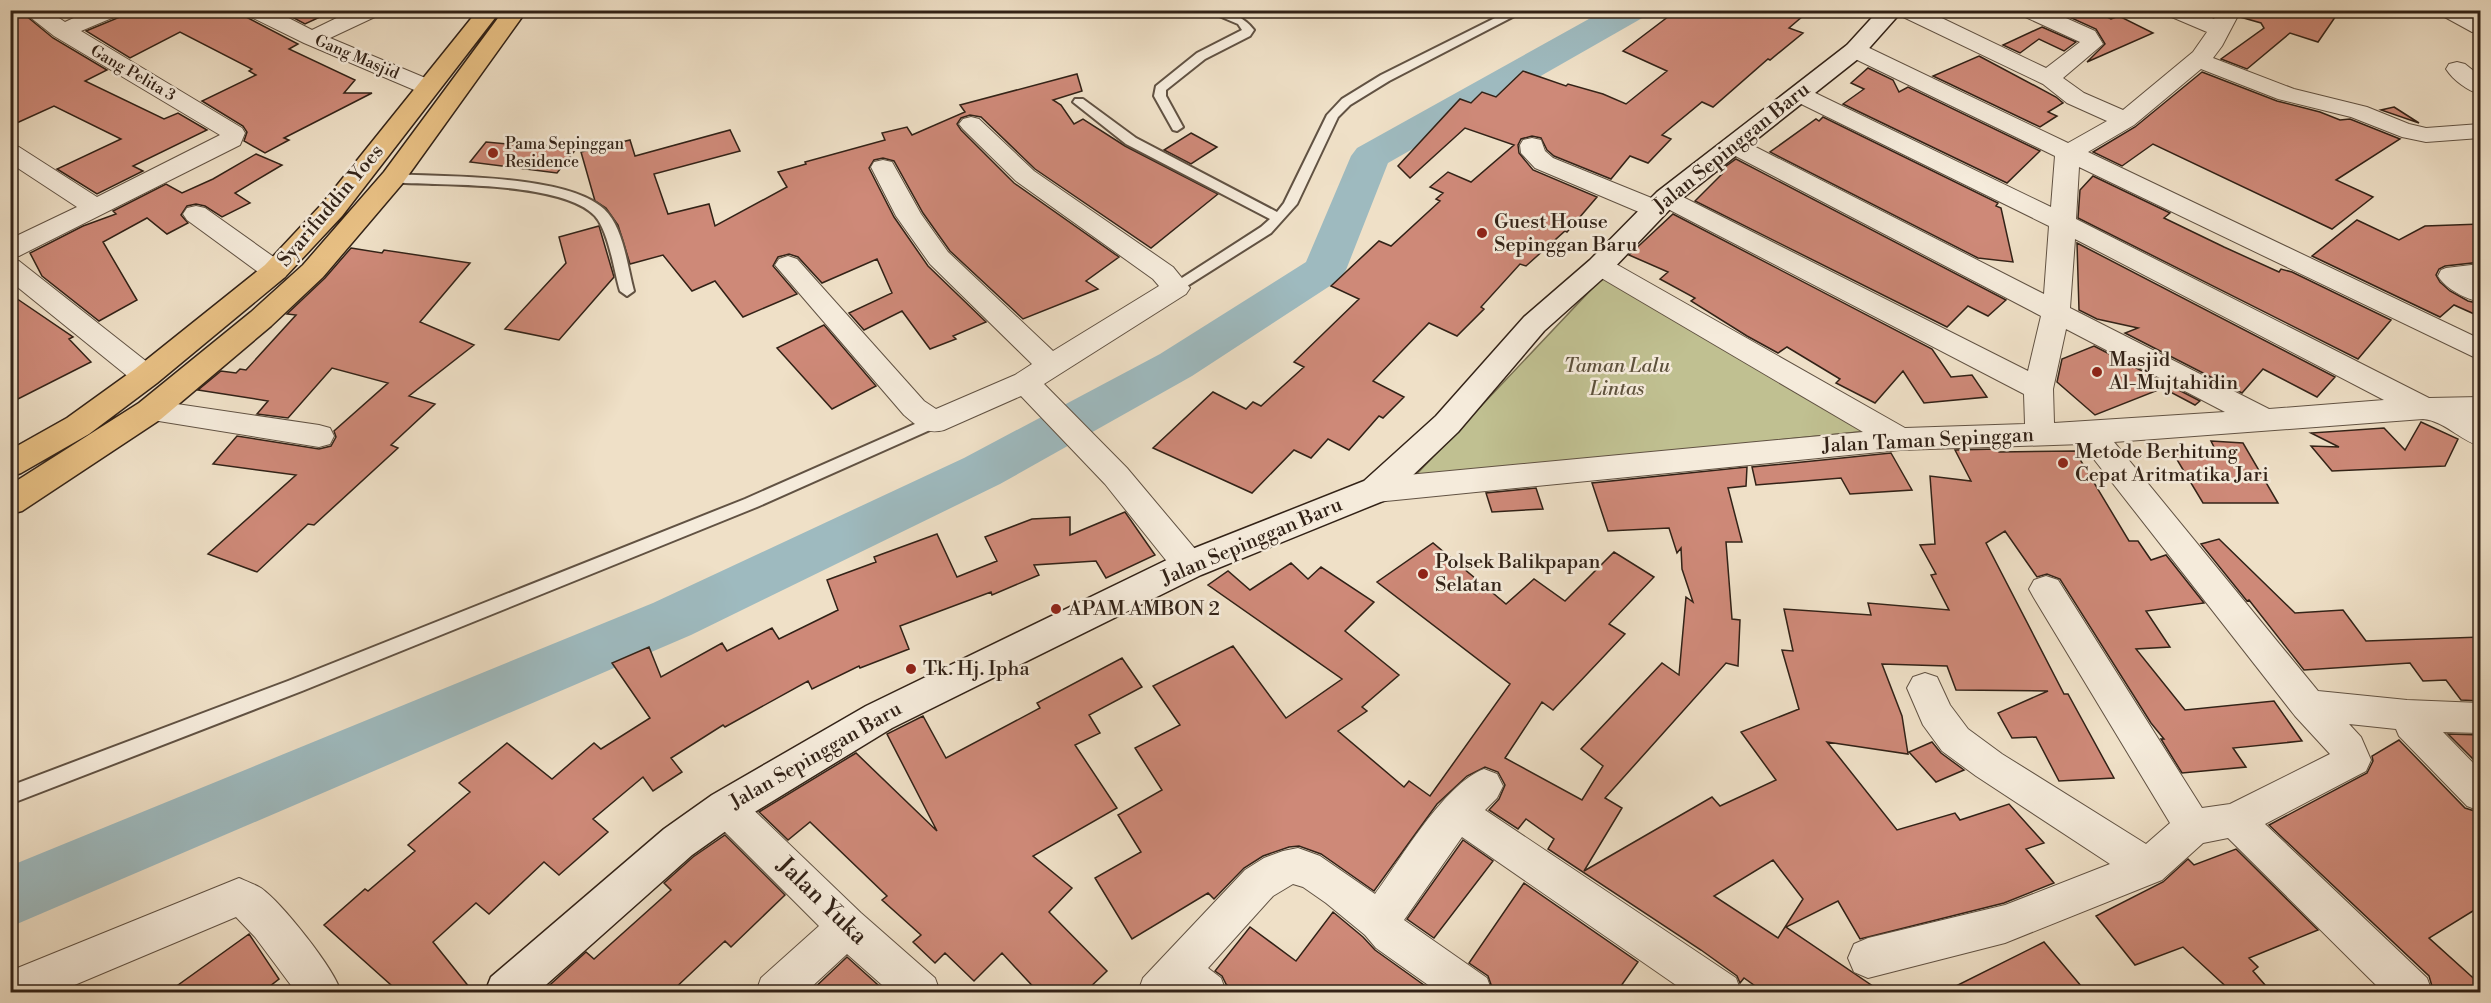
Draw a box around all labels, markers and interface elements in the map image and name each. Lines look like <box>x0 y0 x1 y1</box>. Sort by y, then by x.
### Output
street label: Gang Masjid <box>312 30 402 84</box>
street label: Gang Pelita 3 <box>87 41 179 105</box>
street label: Jalan Sepinggan Baru <box>1648 77 1816 219</box>
place label: Pama Sepinggan Residence <box>505 134 625 172</box>
street label: Syarifuddin Yoes <box>272 140 390 272</box>
marker: Pama Sepinggan Residence <box>486 146 500 160</box>
place label: Guest House Sepinggan Baru <box>1494 210 1638 258</box>
marker: Guest House Sepinggan Baru <box>1475 226 1489 240</box>
place label: Masjid Al-Mujtahidin <box>2108 348 2238 396</box>
park label: Taman Lalu Lintas <box>1564 354 1671 402</box>
marker: Masjid Al-Mujtahidin <box>2090 365 2104 379</box>
street label: Jalan Taman Sepinggan <box>1821 423 2034 459</box>
place label: Metode Berhitung Cepat Aritmatika Jari <box>2075 440 2269 488</box>
marker: Metode Berhitung Cepat Aritmatika Jari <box>2056 456 2070 470</box>
street label: Jalan Sepinggan Baru <box>1157 492 1347 592</box>
place label: Polsek Balikpapan Selatan <box>1435 550 1600 598</box>
marker: Polsek Balikpapan Selatan <box>1416 567 1430 581</box>
place label: APAM AMBON 2 <box>1067 597 1220 622</box>
marker: APAM AMBON 2 <box>1049 602 1063 616</box>
place label: Tk. Hj. Ipha <box>923 657 1030 682</box>
marker: Tk. Hj. Ipha <box>904 662 918 676</box>
street label: Jalan Sepinggan Baru <box>725 696 907 816</box>
street label: Jalan Yuka <box>770 850 874 952</box>

